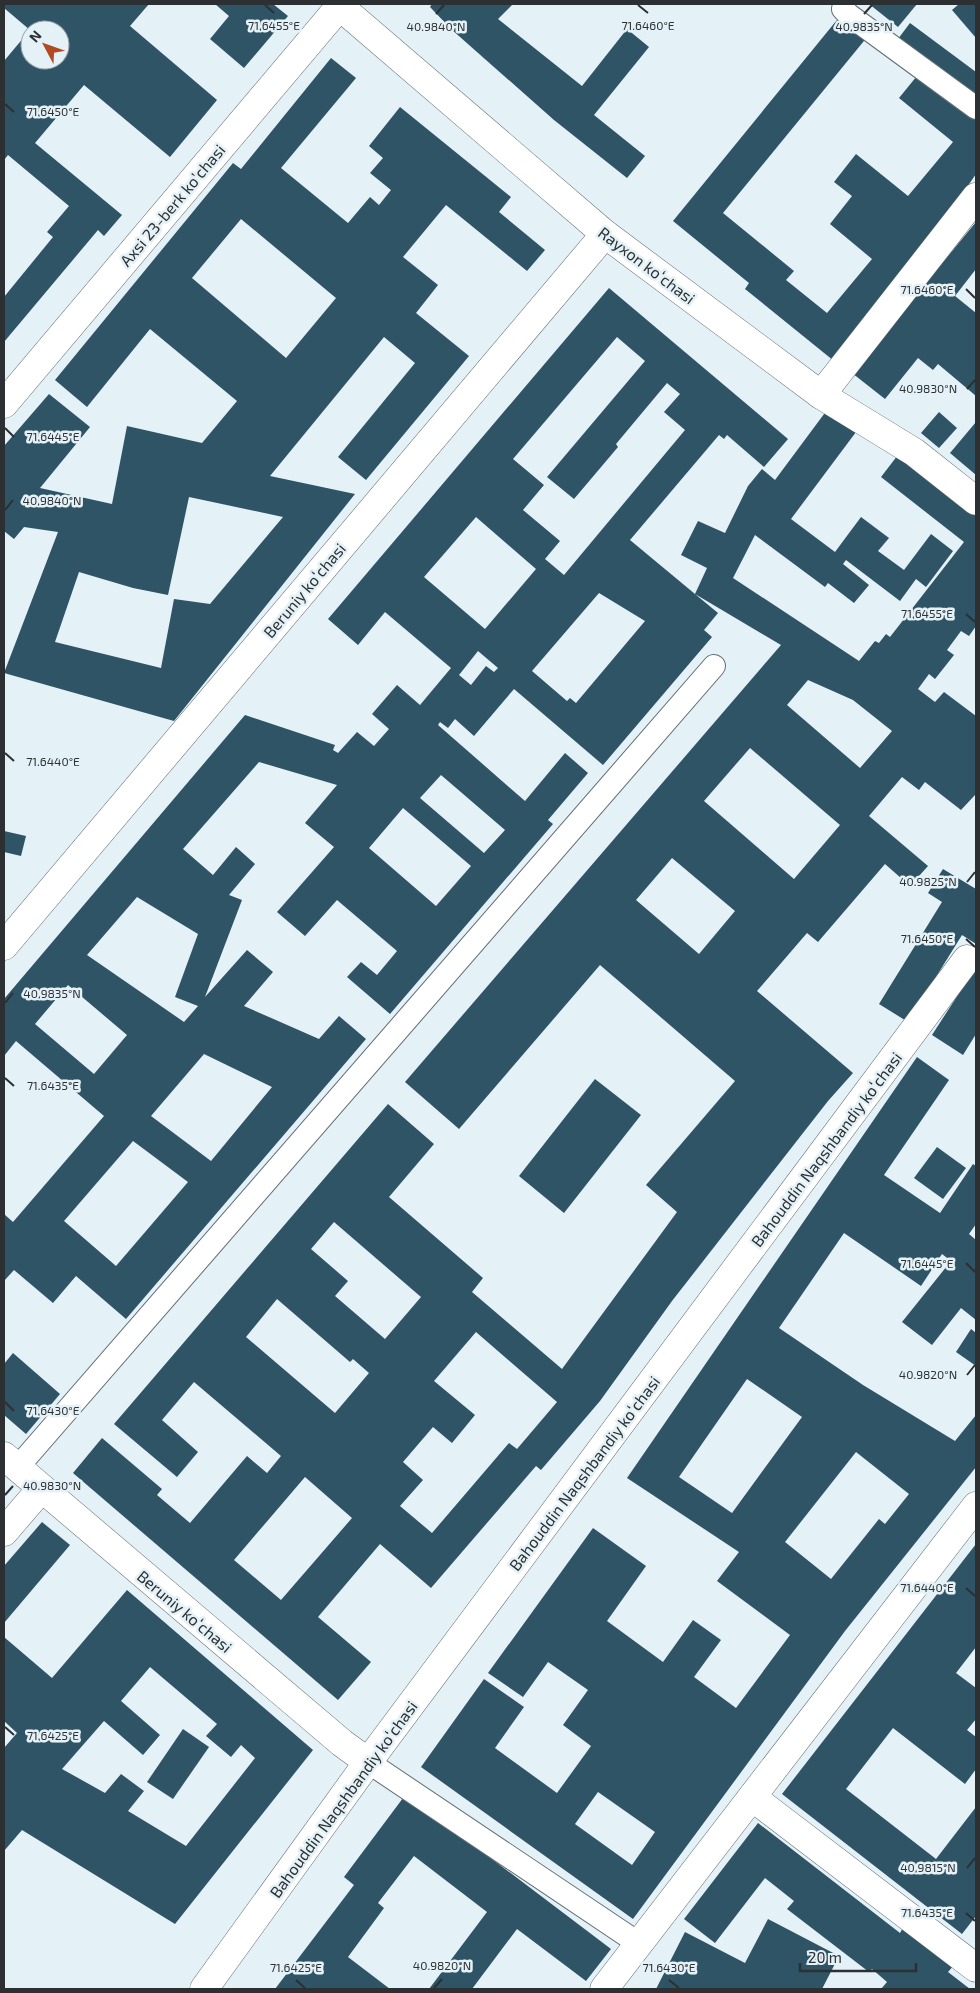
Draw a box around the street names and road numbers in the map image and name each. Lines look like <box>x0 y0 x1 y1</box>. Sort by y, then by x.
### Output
street label: Аxsi 23-berk koʼchasi <box>115 140 229 270</box>
street label: Rayxon koʻchasi <box>595 223 699 307</box>
street label: Beruniy koʻchasi <box>259 539 349 641</box>
street label: Bahouddin Naqshbandiy koʻchasi <box>747 1048 905 1250</box>
street label: Bahouddin Naqshbandiy koʻchasi <box>505 1372 663 1574</box>
street label: Beruniy koʻchasi <box>134 1566 236 1656</box>
street label: Bahouddin Naqshbandiy koʻchasi <box>265 1697 421 1901</box>

